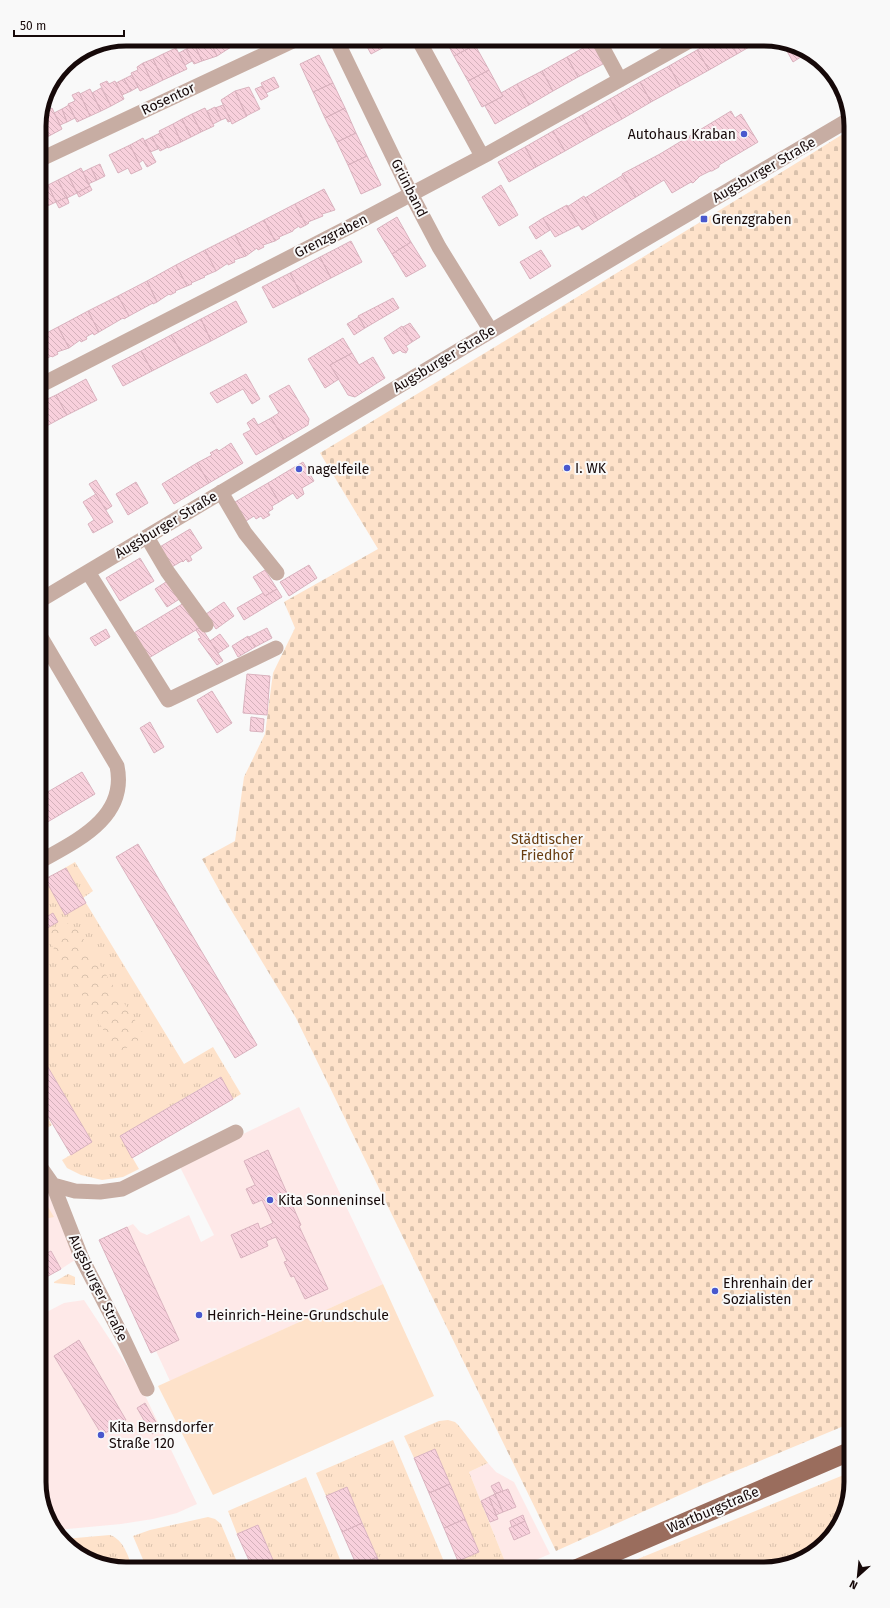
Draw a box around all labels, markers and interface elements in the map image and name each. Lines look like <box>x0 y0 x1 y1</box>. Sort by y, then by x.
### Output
scale bar <box>14 12 124 38</box>
text: 50 m <box>20 19 46 33</box>
street label: Rosentor <box>138 79 198 119</box>
place label: Autohaus Kraban <box>628 126 736 143</box>
marker: Autohaus Kraban <box>739 129 749 139</box>
street label: Augsburger Straße <box>709 134 819 206</box>
street label: Grünband <box>387 156 431 220</box>
street label: Grenzgraben <box>292 210 370 262</box>
place label: Grenzgraben <box>712 211 792 228</box>
marker: Grenzgraben <box>699 214 709 224</box>
street label: Augsburger Straße <box>390 322 498 396</box>
place label: I. WK <box>575 460 607 477</box>
place label: nagelfeile <box>307 461 369 478</box>
marker: I. WK <box>562 463 572 473</box>
marker: nagelfeile <box>294 464 304 474</box>
street label: Augsburger Straße <box>112 488 220 562</box>
park label: Städtischer Friedhof <box>511 831 584 864</box>
place label: Kita Sonneninsel <box>278 1192 385 1209</box>
marker: Kita Sonneninsel <box>265 1195 275 1205</box>
street label: Augsburger Straße <box>65 1232 131 1344</box>
place label: Ehrenhain der Sozialisten <box>723 1275 813 1308</box>
marker: Ehrenhain der Sozialisten <box>710 1286 720 1296</box>
place label: Heinrich-Heine-Grundschule <box>207 1307 389 1324</box>
marker: Heinrich-Heine-Grundschule <box>194 1310 204 1320</box>
place label: Kita Bernsdorfer Straße 120 <box>109 1419 214 1452</box>
marker: Kita Bernsdorfer Straße 120 <box>96 1430 106 1440</box>
street label: Wartburgstraße <box>665 1483 761 1537</box>
north arrow <box>838 1556 878 1596</box>
text: N <box>847 1577 860 1592</box>

